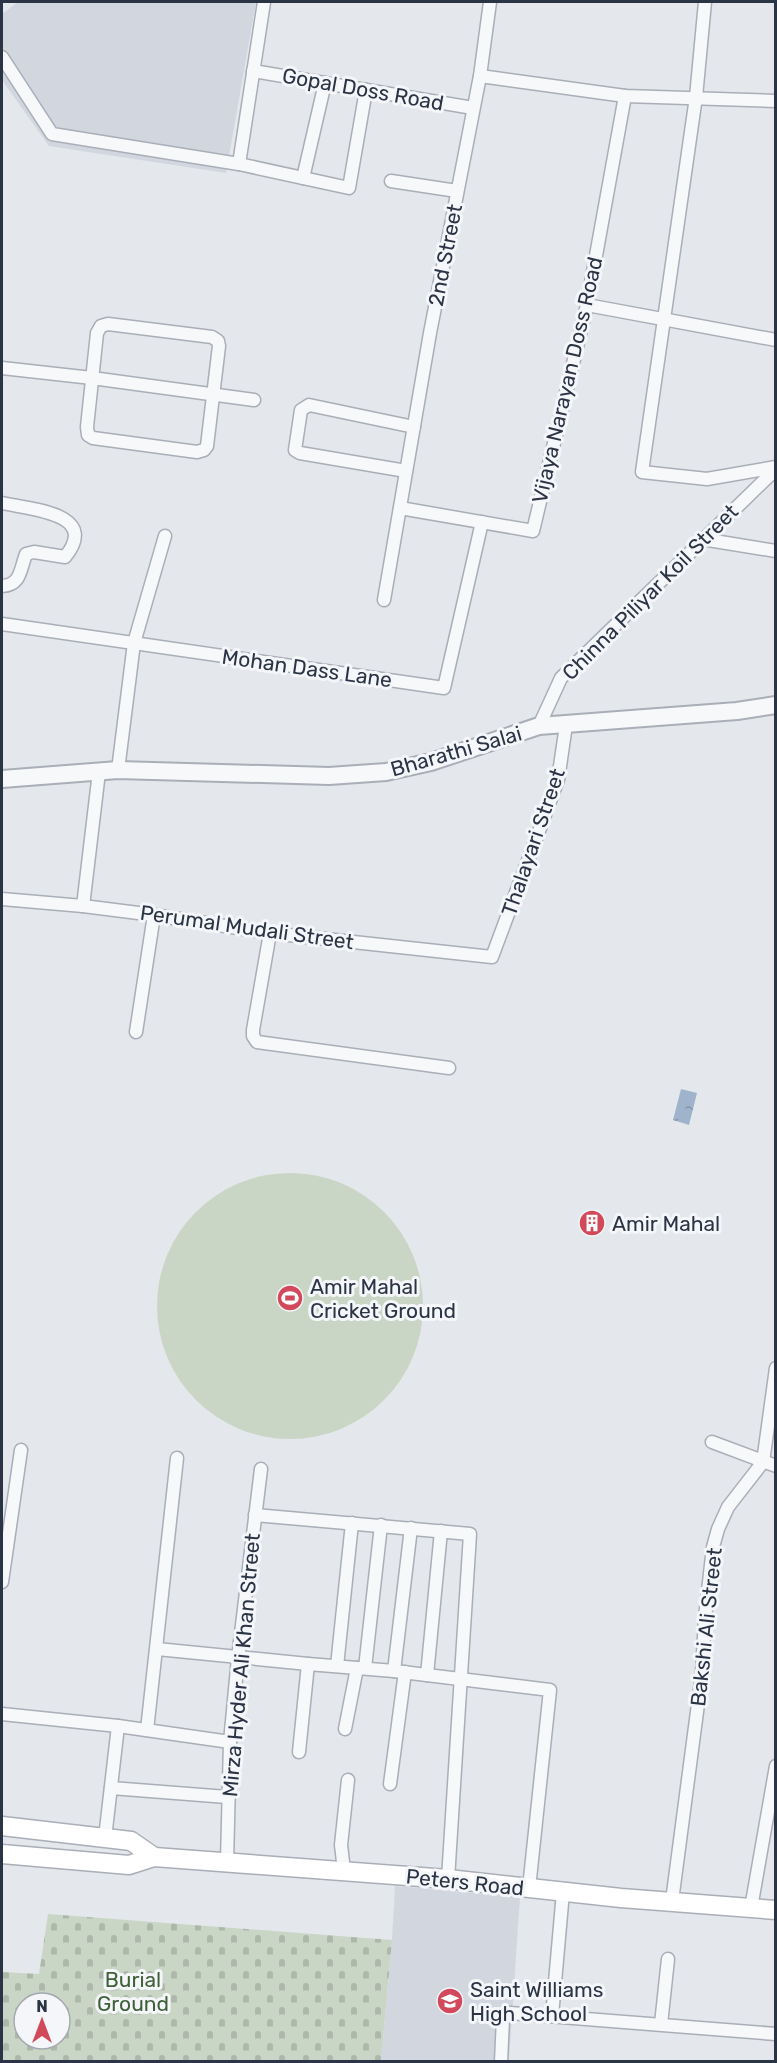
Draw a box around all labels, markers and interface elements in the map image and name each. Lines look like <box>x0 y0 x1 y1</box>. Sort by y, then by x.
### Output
street label: Gopal Doss Road <box>280 62 446 116</box>
street label: 2nd Street <box>423 202 467 308</box>
street label: Vijaya Narayan Doss Road <box>526 254 608 506</box>
street label: Chinna Piliyar Koil Street <box>557 499 743 685</box>
street label: Mohan Dass Lane <box>220 644 394 692</box>
street label: Bharathi Salai <box>387 720 525 782</box>
street label: Thalayari Street <box>496 765 570 919</box>
street label: Perumal Mudali Street <box>138 900 356 954</box>
building icon: Amir Mahal <box>577 1208 607 1238</box>
place label: Amir Mahal <box>612 1211 720 1236</box>
place label: Amir Mahal Cricket Ground <box>310 1274 456 1323</box>
sports icon: Amir Mahal Cricket Ground <box>275 1283 305 1313</box>
street label: Mirza Hyder Ali Khan Street <box>217 1532 265 1798</box>
street label: Bakshi Ali Street <box>685 1546 727 1708</box>
street label: Peters Road <box>405 1863 525 1901</box>
park label: Burial Ground <box>97 1967 169 2016</box>
place label: Saint Williams High School <box>470 1977 604 2026</box>
school or university icon: Saint Williams High School <box>435 1986 465 2016</box>
north arrow <box>12 1991 72 2051</box>
text: N <box>36 1997 48 2016</box>

